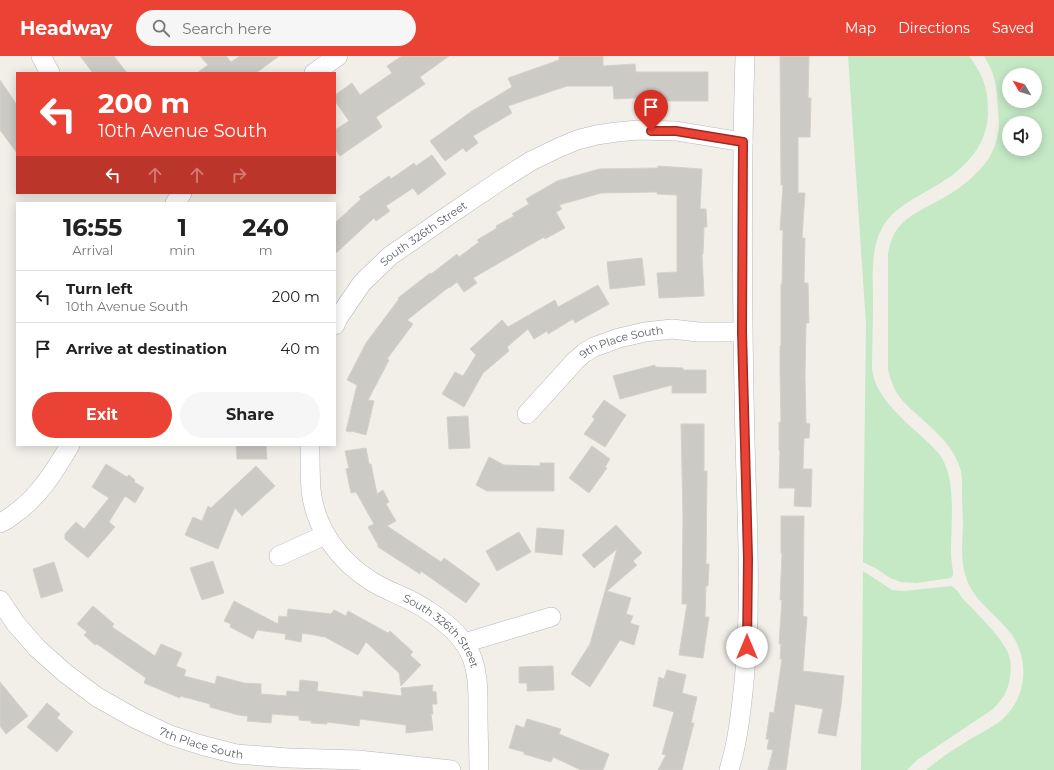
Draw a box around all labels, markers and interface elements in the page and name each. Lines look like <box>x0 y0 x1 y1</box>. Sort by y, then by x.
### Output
search box <box>136 10 416 46</box>
text: Headway <box>20 17 112 40</box>
icon: search <box>150 17 172 39</box>
text: Search here <box>182 19 272 38</box>
text: Map <box>845 19 876 37</box>
text: Directions <box>898 19 970 37</box>
text: Saved <box>992 19 1034 37</box>
north arrow <box>1002 68 1042 108</box>
map controls <box>1002 68 1042 156</box>
text: 200 m <box>98 86 190 120</box>
icon: left <box>32 88 84 140</box>
pin <box>634 90 668 131</box>
icon: arrive <box>640 96 662 118</box>
button: sound <box>1002 116 1042 156</box>
text: 10th Avenue South <box>98 120 267 142</box>
icon: left <box>102 164 124 186</box>
icon: ahead <box>144 164 166 186</box>
icon: ahead <box>186 164 208 186</box>
icon: right <box>228 164 250 186</box>
street label: South 326th Street <box>377 198 470 269</box>
text: 16:55 <box>63 213 122 242</box>
text: 1 <box>178 213 187 242</box>
text: 240 <box>242 213 289 242</box>
text: Arrival <box>72 242 113 258</box>
text: min <box>169 242 195 258</box>
text: m <box>259 242 273 258</box>
text: Turn left <box>66 279 133 298</box>
icon: left <box>32 286 54 308</box>
text: 200 m <box>272 287 320 306</box>
text: 10th Avenue South <box>66 298 188 314</box>
street label: 9th Place South <box>576 323 664 361</box>
icon: arrive <box>32 338 54 360</box>
text: Arrive at destination <box>66 339 227 358</box>
text: 40 m <box>280 339 320 358</box>
button: Exit <box>32 392 172 438</box>
button: Share <box>180 392 320 438</box>
street label: South 326th Street <box>401 591 482 670</box>
position arrow <box>726 626 768 668</box>
street label: 7th Place South <box>157 724 244 762</box>

